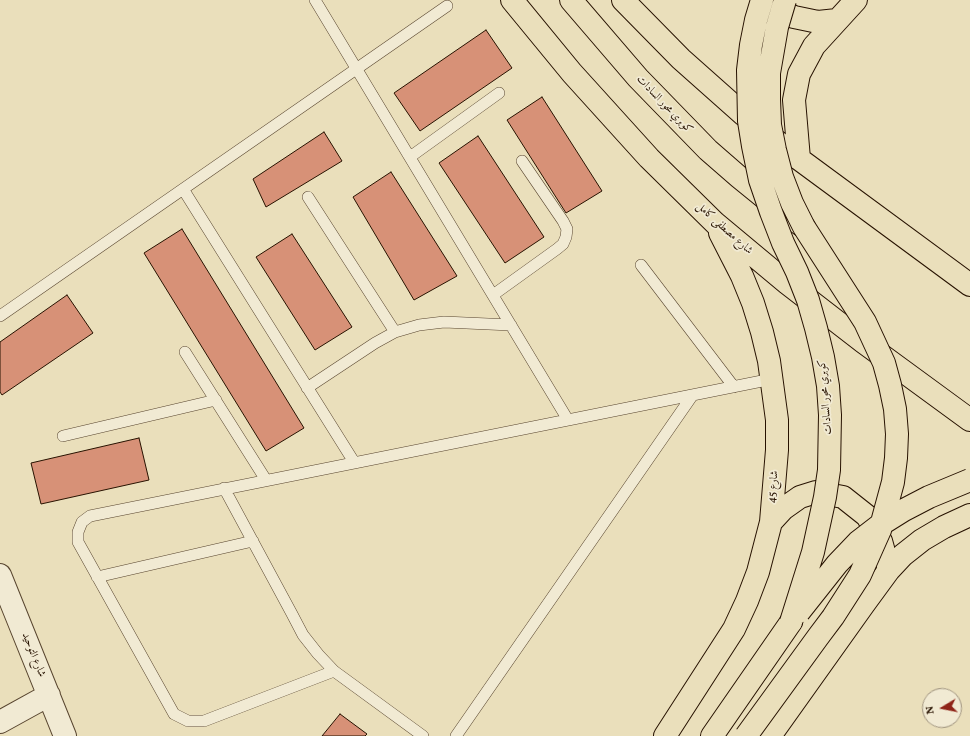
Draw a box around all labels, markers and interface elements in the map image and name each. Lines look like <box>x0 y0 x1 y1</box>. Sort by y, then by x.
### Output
street label: كوبري محور السادات <box>633 73 695 137</box>
street label: شارع مصطفى كامل <box>693 200 755 258</box>
street label: كوبري محور السادات <box>816 359 836 435</box>
street label: شارع 45 <box>766 470 782 504</box>
street label: شارع التوحيد <box>18 631 48 679</box>
north arrow <box>922 688 962 728</box>
text: N <box>923 705 939 715</box>

